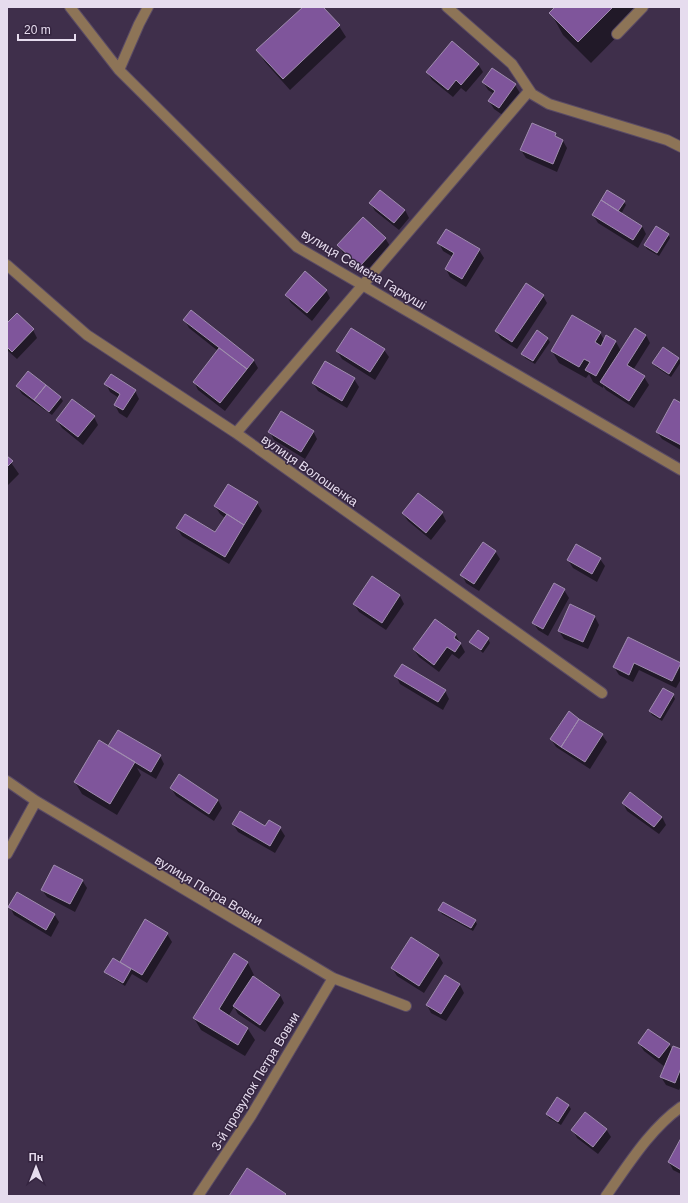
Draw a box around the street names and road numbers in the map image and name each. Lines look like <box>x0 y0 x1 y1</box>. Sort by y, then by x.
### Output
street label: вулиця Семена Гаркуші <box>299 226 429 313</box>
street label: вулиця Волошенка <box>259 431 361 510</box>
street label: вулиця Петра Вовни <box>152 852 265 929</box>
street label: 3-й провулок Петра Вовни <box>208 1009 303 1153</box>

